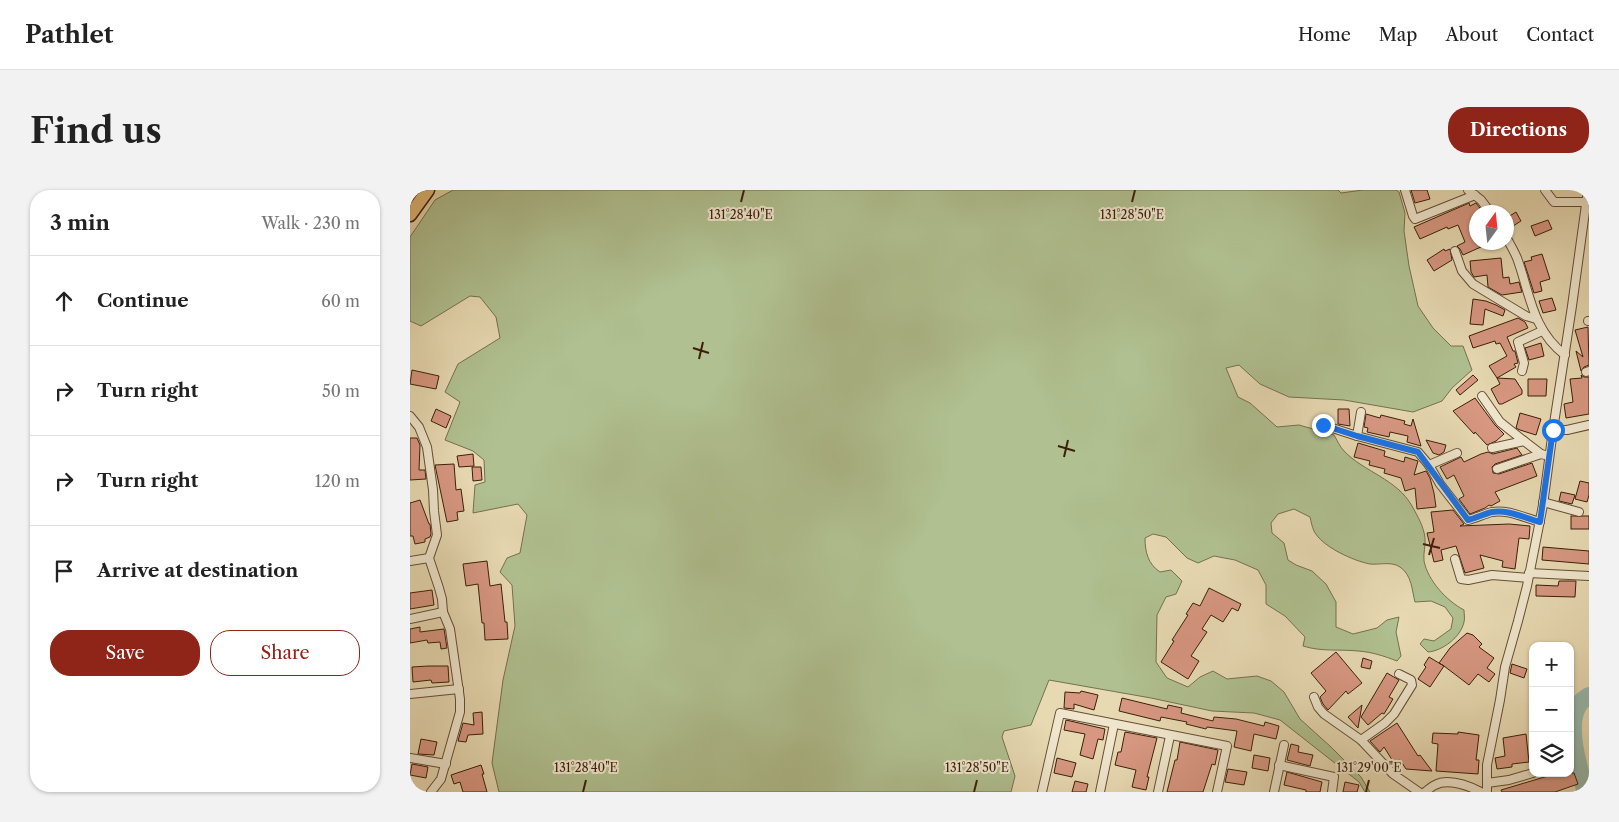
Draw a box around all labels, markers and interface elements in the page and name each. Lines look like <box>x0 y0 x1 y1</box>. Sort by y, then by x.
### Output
text: Pathlet <box>25 20 113 49</box>
text: Home <box>1298 24 1351 46</box>
text: Map <box>1379 24 1417 46</box>
text: About <box>1445 24 1498 46</box>
text: Contact <box>1526 24 1594 46</box>
button: Directions <box>1448 107 1589 153</box>
text: Find us <box>30 109 162 152</box>
north arrow <box>1469 205 1514 250</box>
text: 131°28'40"E <box>709 207 773 222</box>
text: 131°28'50"E <box>1100 207 1164 222</box>
text: 3 min <box>50 210 110 235</box>
text: Walk · 230 m <box>261 213 360 233</box>
icon: ahead <box>50 287 78 315</box>
text: Continue <box>97 289 189 312</box>
text: 60 m <box>321 291 360 311</box>
icon: right <box>50 377 78 405</box>
text: Turn right <box>97 379 198 402</box>
text: 50 m <box>322 381 360 401</box>
route end <box>1312 414 1335 437</box>
route start <box>1542 419 1565 442</box>
icon: right <box>50 467 78 495</box>
text: Turn right <box>97 469 198 492</box>
text: 120 m <box>315 471 360 491</box>
icon: arrive <box>50 557 78 585</box>
text: Arrive at destination <box>97 559 298 582</box>
button: Save <box>50 630 200 676</box>
button: Share <box>210 630 360 676</box>
map controls <box>1529 642 1574 777</box>
button: + <box>1529 642 1574 687</box>
button: − <box>1529 687 1574 732</box>
button: layers <box>1529 732 1574 777</box>
text: 131°28'40"E <box>554 760 618 775</box>
text: 131°28'50"E <box>945 760 1009 775</box>
text: 131°29'00"E <box>1337 760 1402 775</box>

